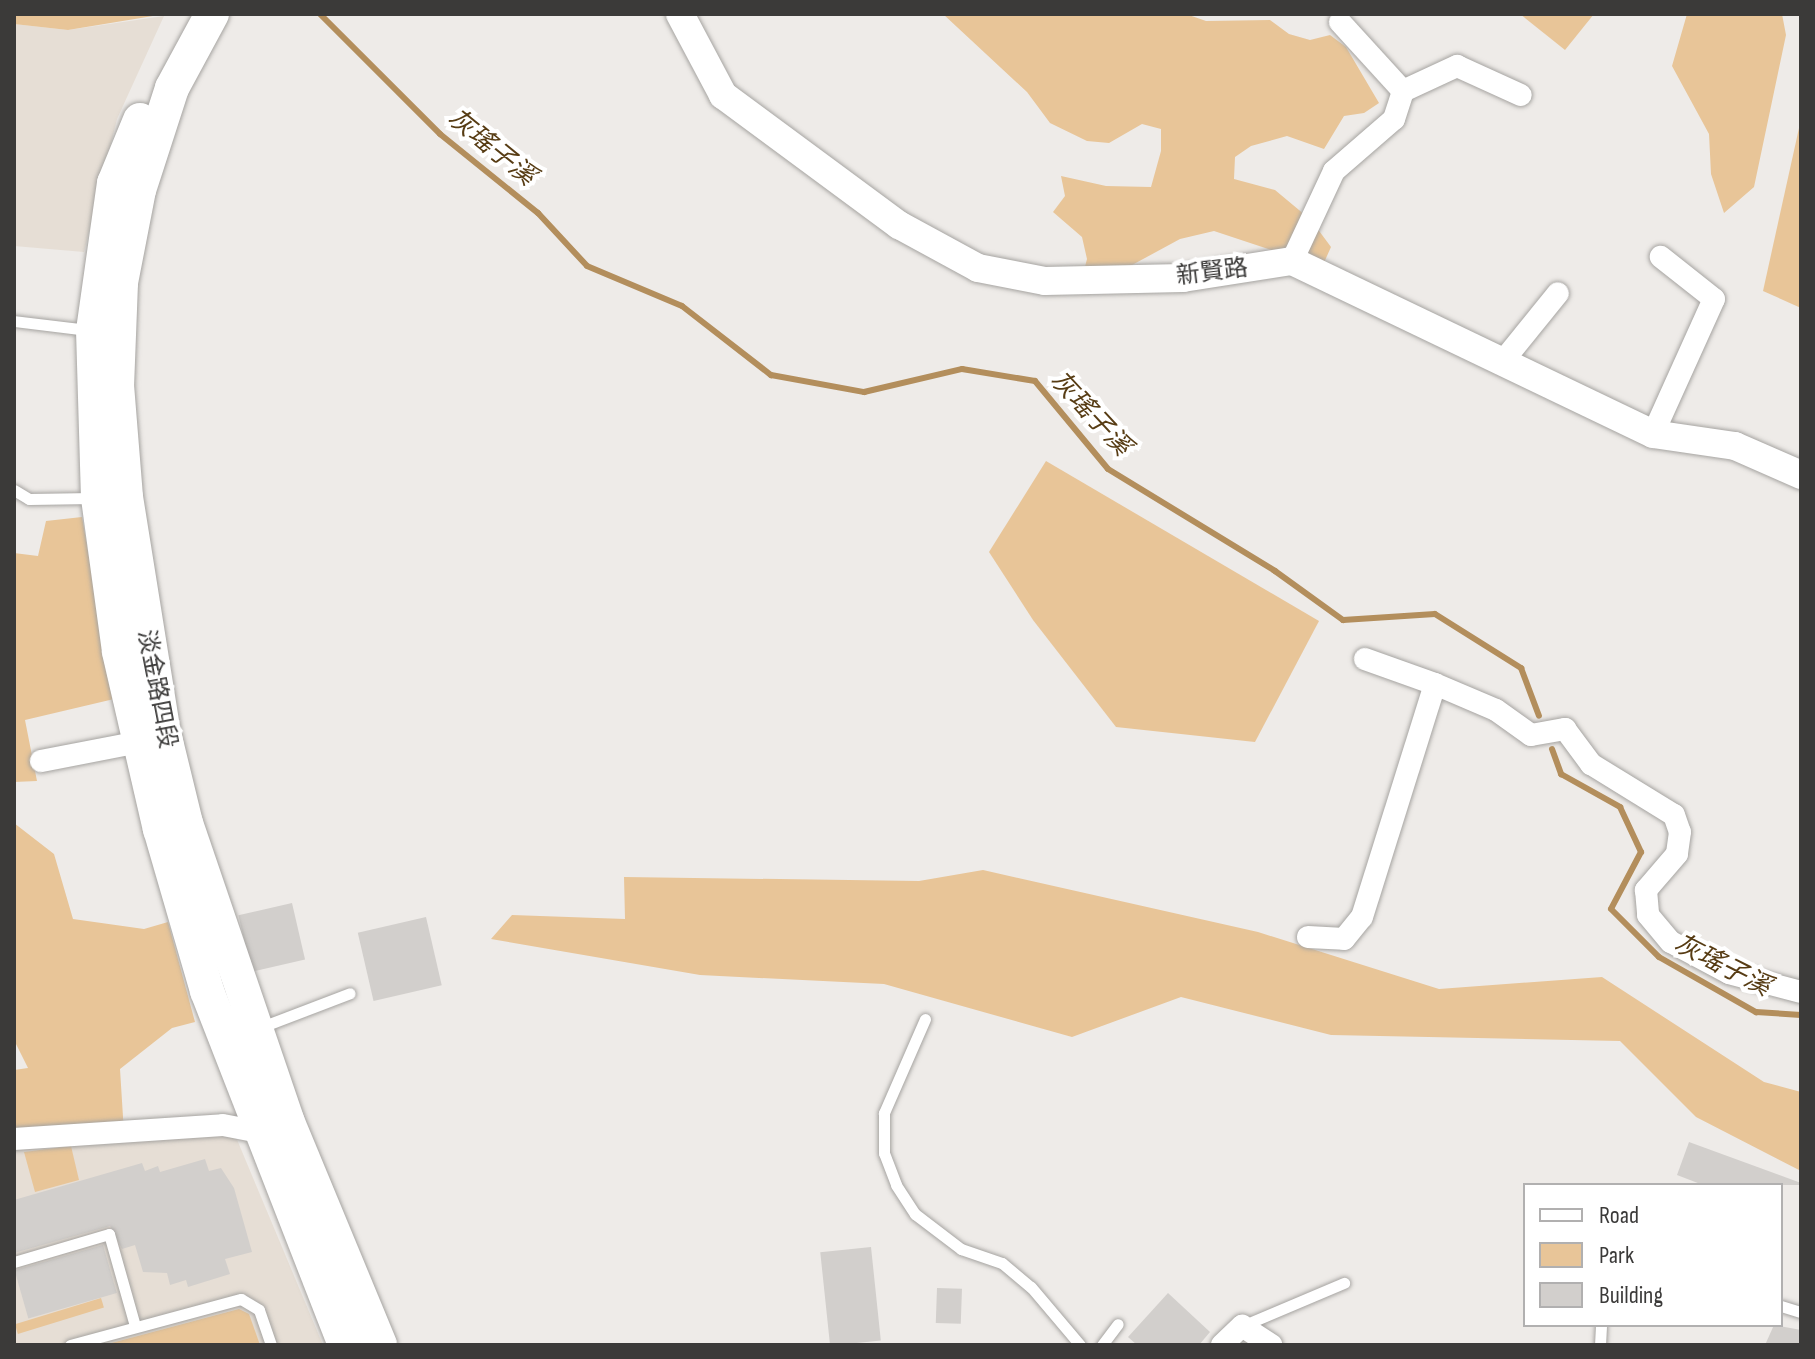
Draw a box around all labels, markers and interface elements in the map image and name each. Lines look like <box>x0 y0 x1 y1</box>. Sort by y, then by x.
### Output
water label: 灰瑤子溪 <box>441 103 541 193</box>
street label: 新賢路 <box>1175 253 1249 291</box>
water label: 灰瑤子溪 <box>1043 365 1137 463</box>
street label: 淡金路四段 <box>131 627 183 751</box>
water label: 灰瑤子溪 <box>1669 928 1775 1004</box>
legend <box>1523 1183 1783 1327</box>
text: Road <box>1599 1201 1639 1230</box>
text: Park <box>1599 1241 1634 1270</box>
text: Building <box>1599 1281 1663 1310</box>

